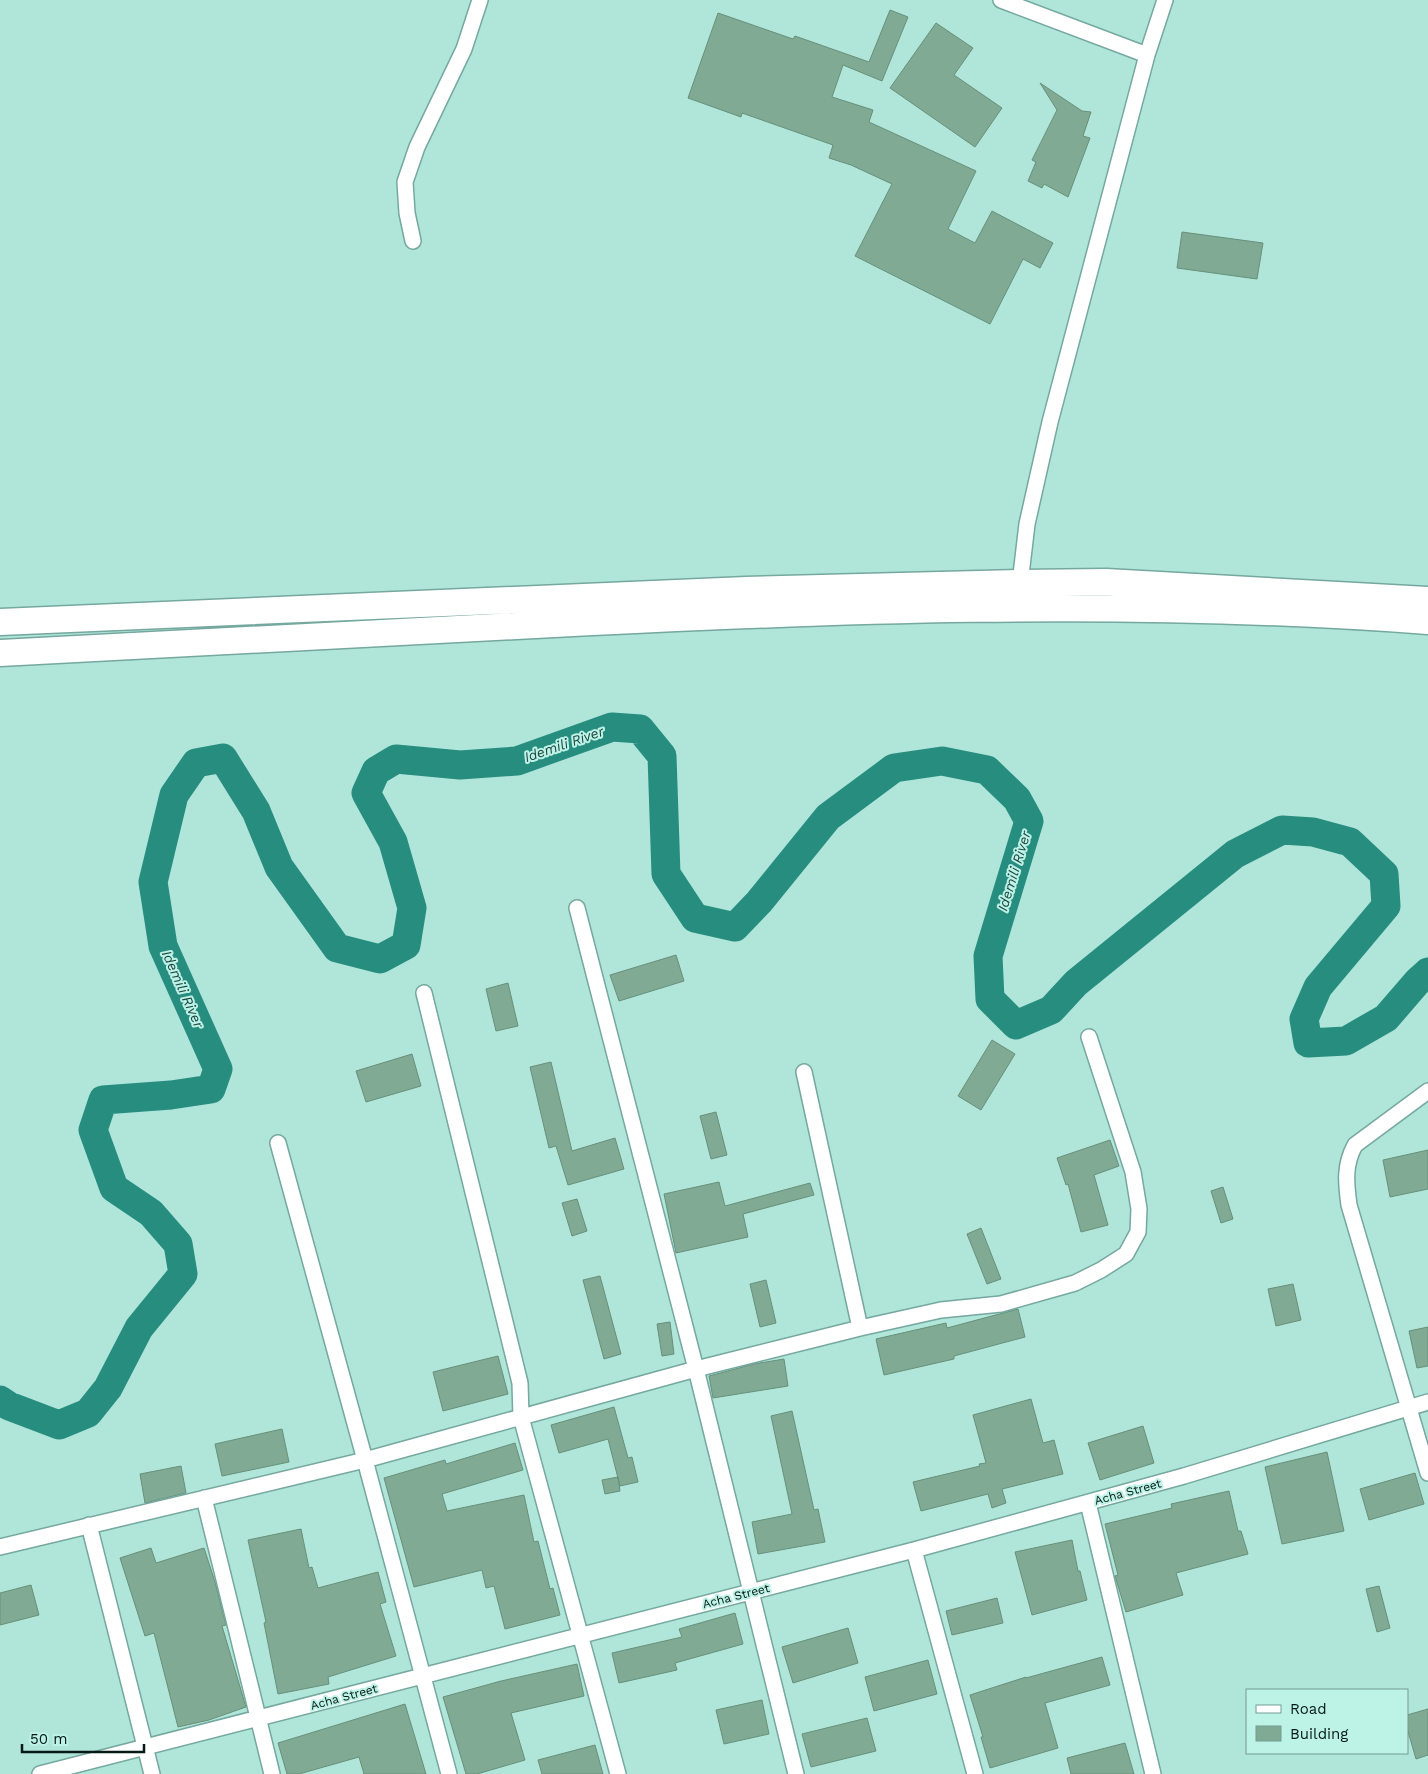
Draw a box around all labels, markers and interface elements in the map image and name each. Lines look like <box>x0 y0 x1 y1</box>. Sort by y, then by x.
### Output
water label: Idemili River <box>522 723 606 765</box>
water label: Idemili River <box>994 828 1034 913</box>
water label: Idemili River <box>159 948 207 1031</box>
street label: Acha Street <box>1093 1476 1163 1508</box>
street label: Acha Street <box>701 1581 771 1611</box>
street label: Acha Street <box>309 1681 379 1713</box>
legend <box>1246 1689 1408 1754</box>
text: Road <box>1290 1700 1327 1718</box>
scale bar <box>22 1722 145 1754</box>
text: Building <box>1290 1725 1348 1743</box>
text: 50 m <box>30 1730 67 1748</box>

